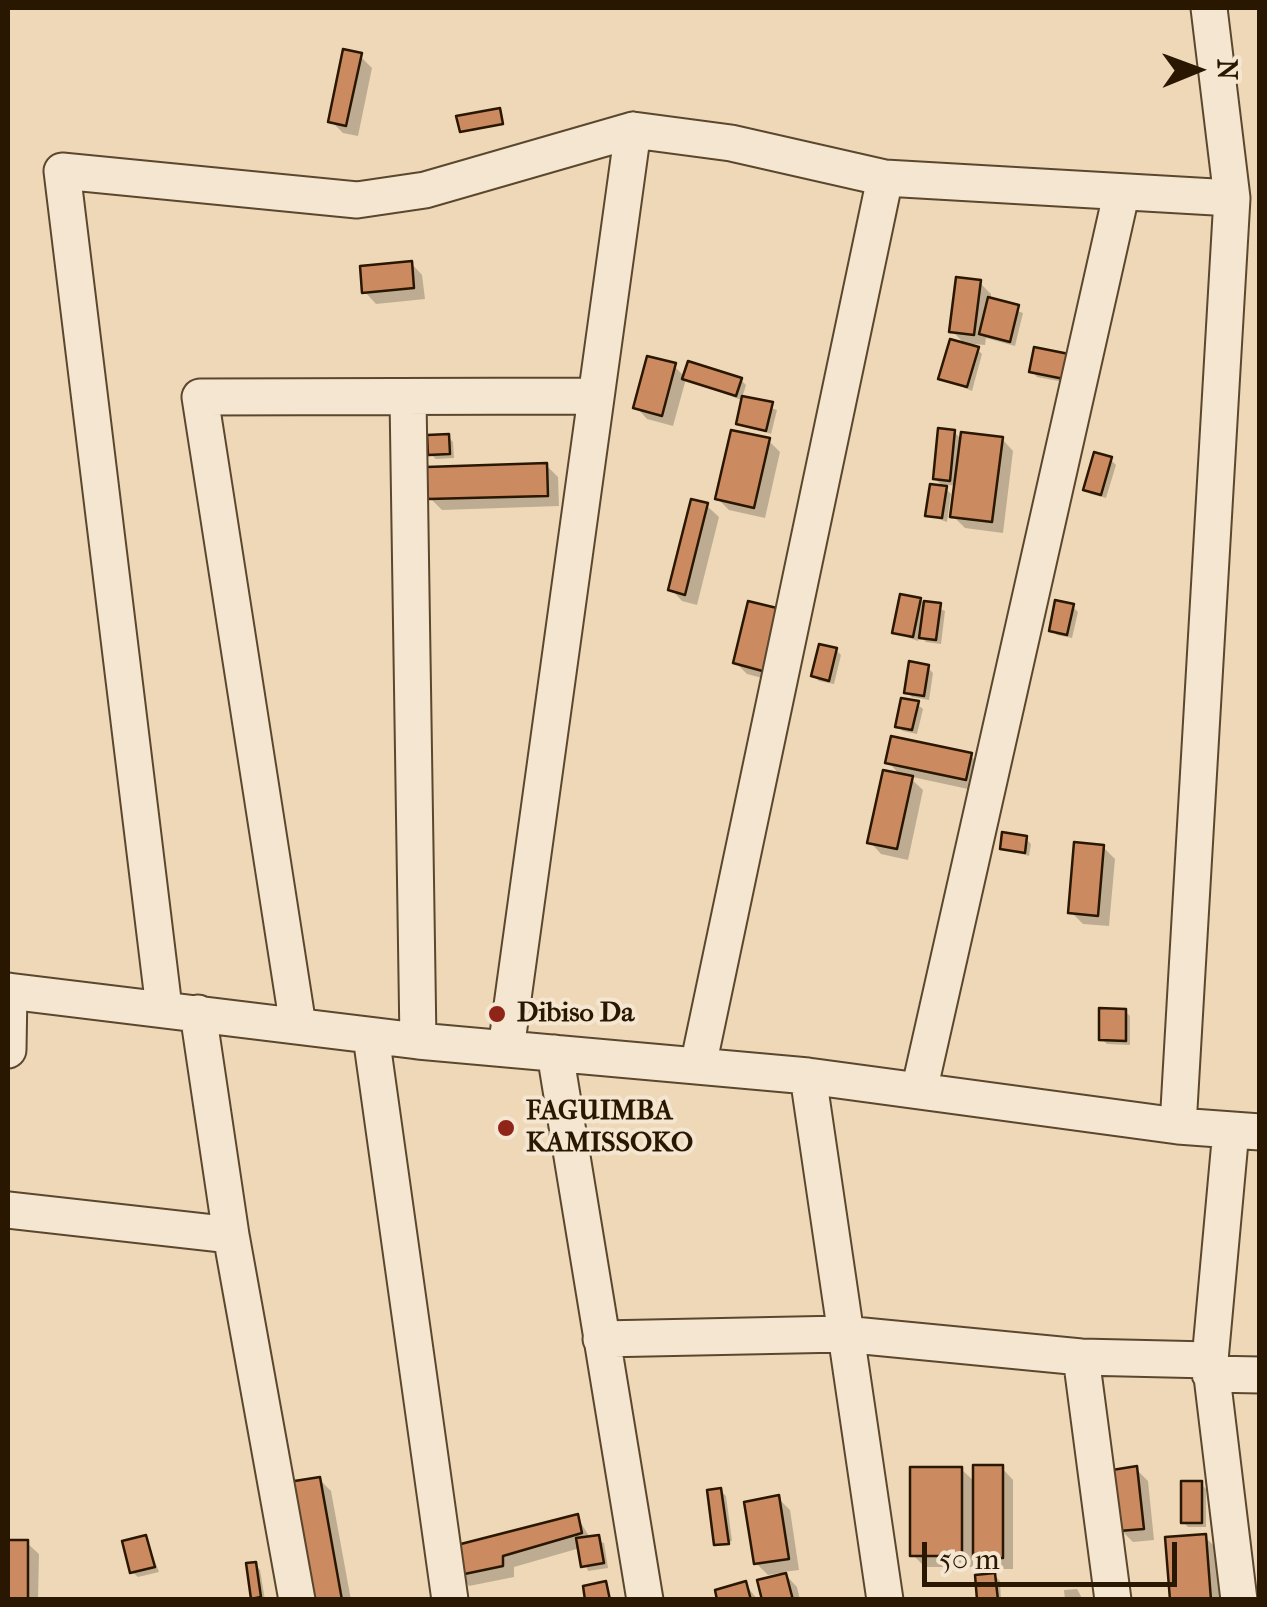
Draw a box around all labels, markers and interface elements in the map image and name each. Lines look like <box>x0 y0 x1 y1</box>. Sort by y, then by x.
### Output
north arrow <box>1147 20 1247 120</box>
text: N <box>1211 59 1244 80</box>
place label: Dibiso Da <box>517 997 634 1031</box>
marker: Dibiso Da <box>486 1003 508 1025</box>
place label: FAGUIMBA KAMISSOKO <box>526 1095 693 1161</box>
marker: FAGUIMBA KAMISSOKO <box>495 1117 517 1139</box>
scale bar <box>927 1522 1182 1584</box>
text: 50 m <box>939 1542 1000 1577</box>

